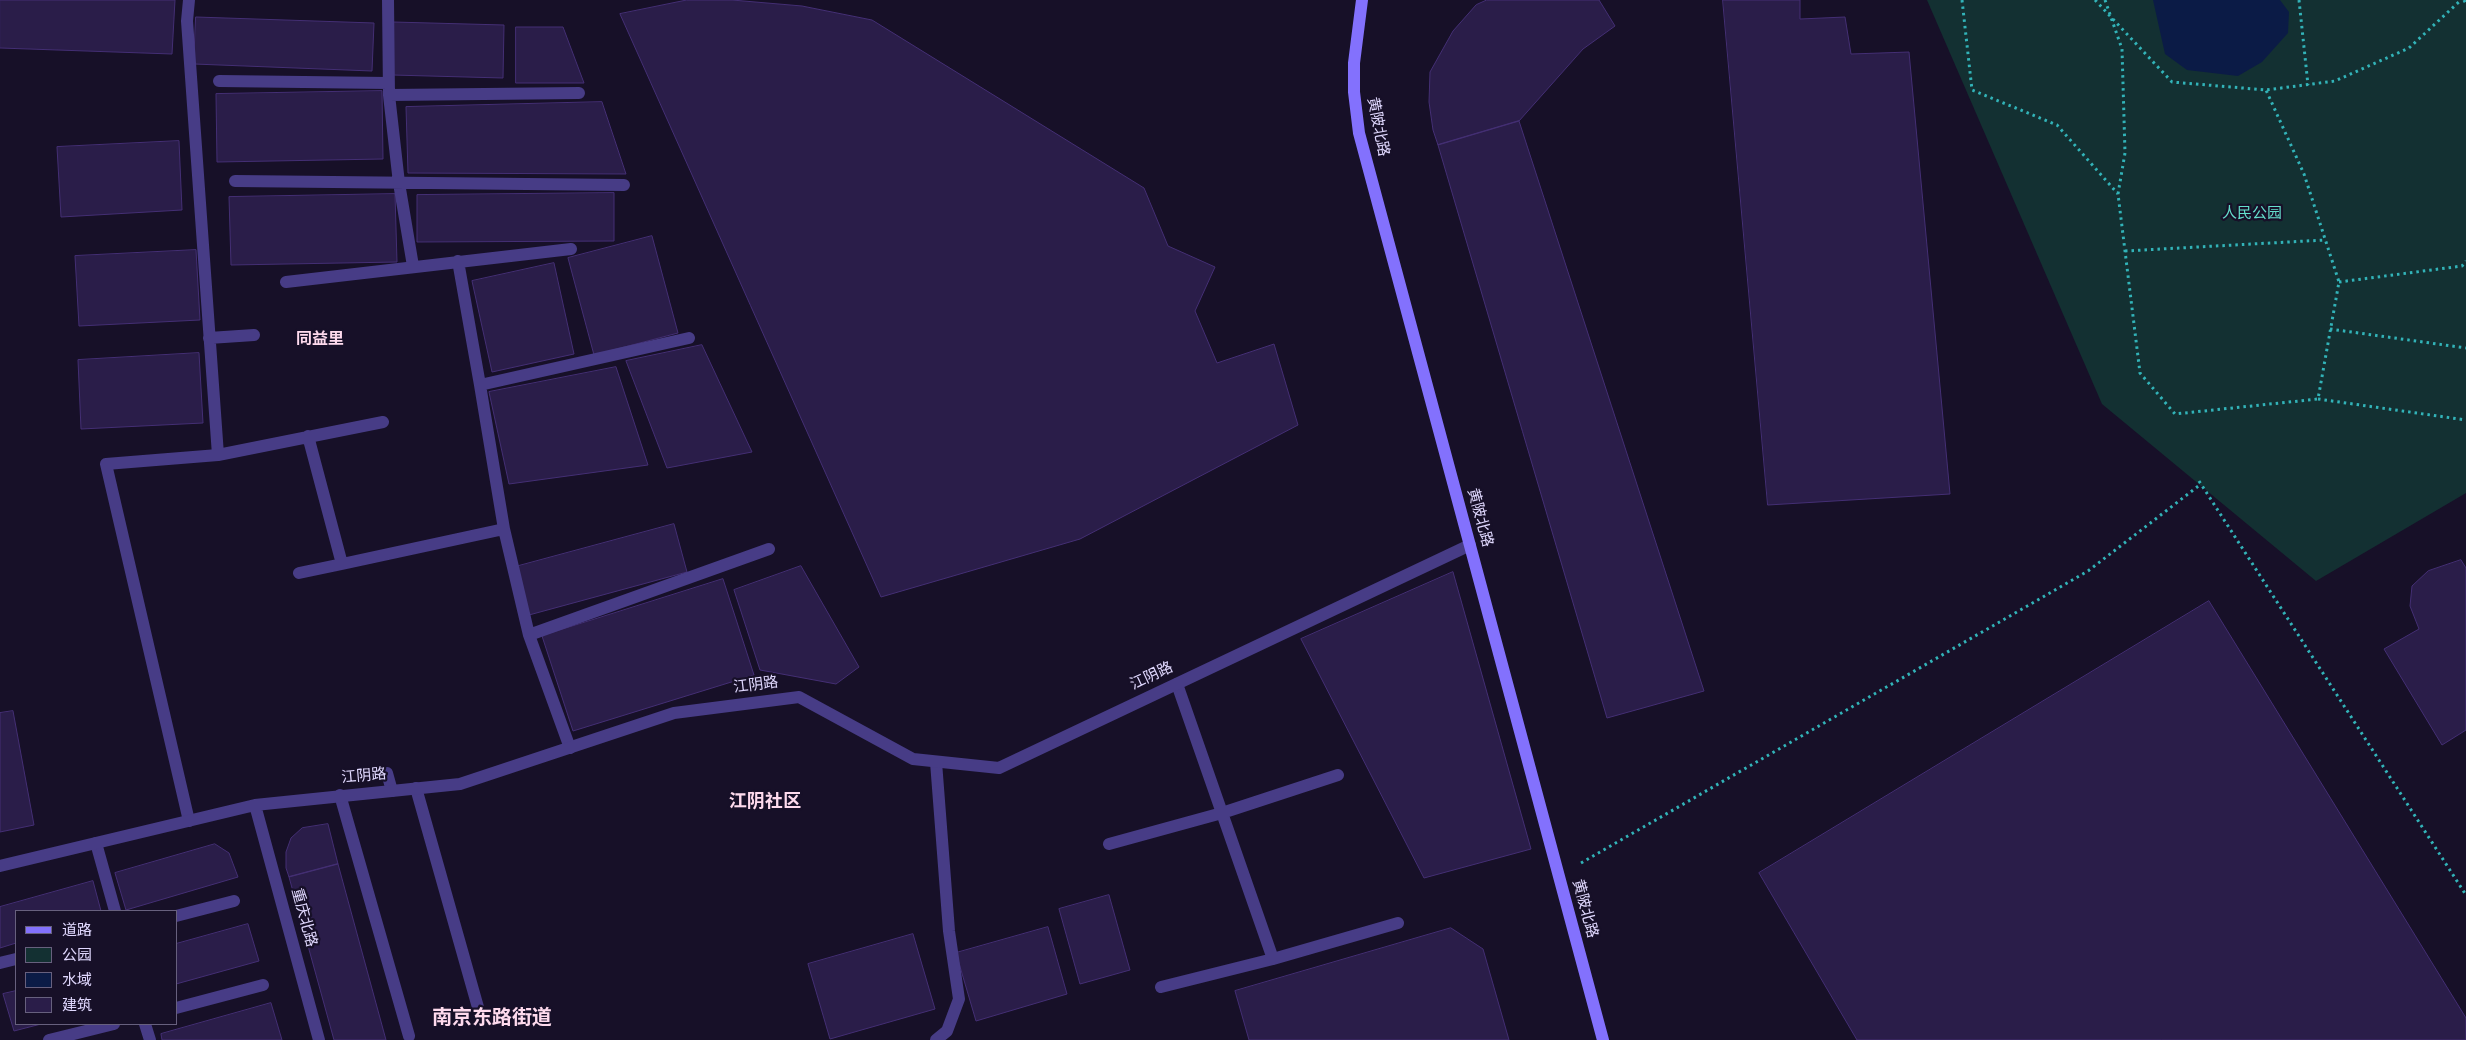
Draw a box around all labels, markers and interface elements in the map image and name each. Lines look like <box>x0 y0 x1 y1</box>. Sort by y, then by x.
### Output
street label: 黄陂北路 <box>1362 96 1392 158</box>
park label: 人民公园 <box>2222 206 2282 224</box>
district label: 同益里 <box>296 330 344 350</box>
street label: 黄陂北路 <box>1463 487 1495 549</box>
street label: 江阴路 <box>1128 659 1176 695</box>
street label: 江阴路 <box>733 674 779 698</box>
street label: 江阴路 <box>341 766 387 788</box>
district label: 江阴社区 <box>729 792 801 814</box>
street label: 黄陂北路 <box>1568 878 1600 940</box>
street label: 重庆北路 <box>287 887 319 949</box>
legend <box>15 910 178 1025</box>
text: 道路 <box>62 920 92 941</box>
text: 公园 <box>62 945 92 966</box>
text: 水域 <box>62 970 92 991</box>
text: 建筑 <box>62 995 92 1016</box>
district label: 南京东路街道 <box>432 1008 552 1032</box>

